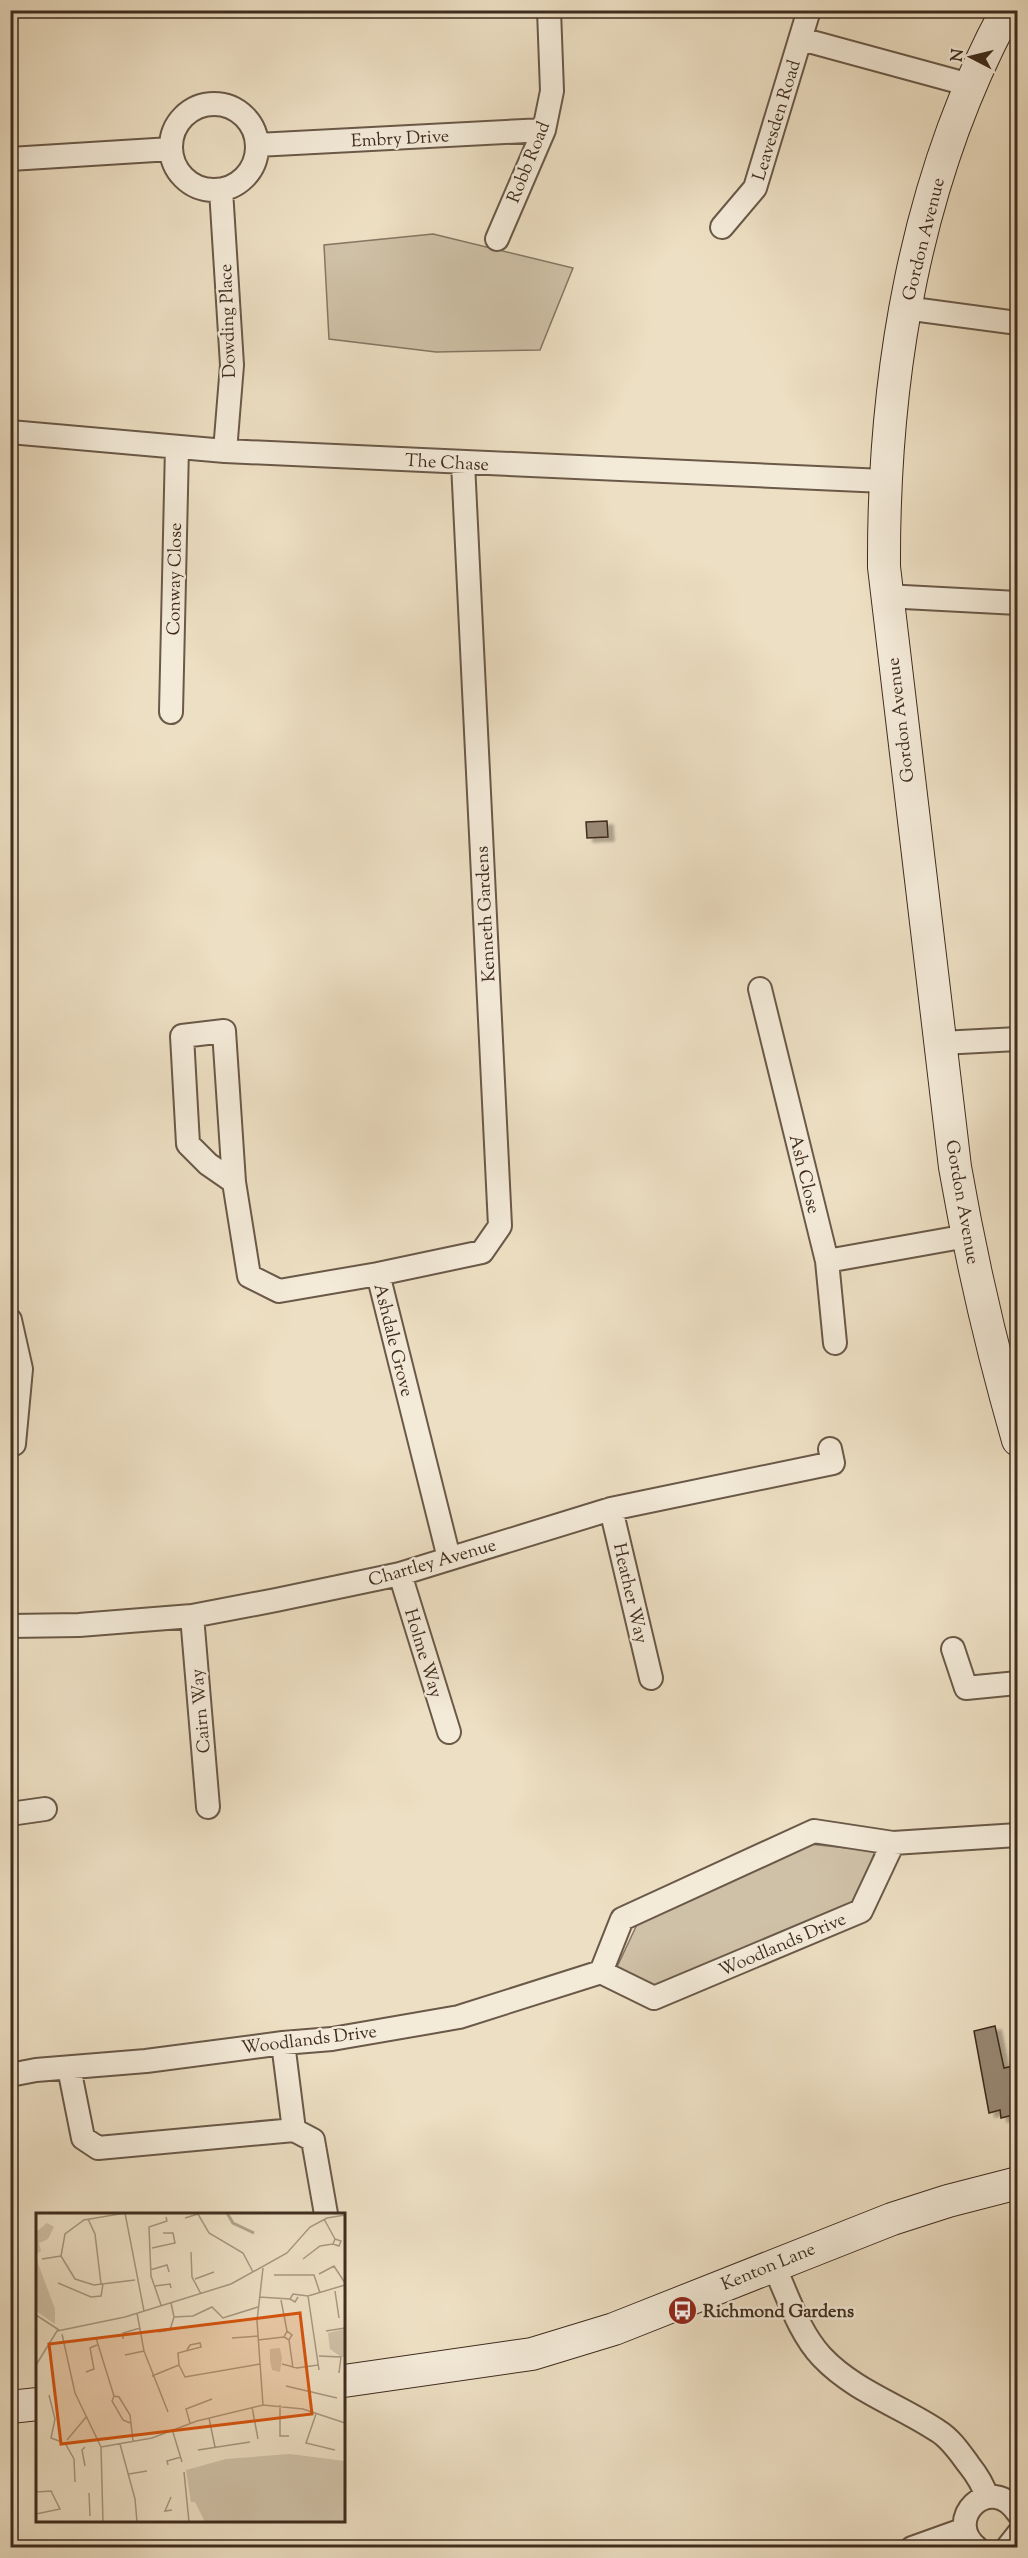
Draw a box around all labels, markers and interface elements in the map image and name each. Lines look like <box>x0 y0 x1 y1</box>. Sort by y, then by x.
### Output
north arrow <box>941 27 1001 87</box>
text: N <box>946 48 971 63</box>
street label: Leavesden Road <box>747 57 809 184</box>
street label: Robb Road <box>502 118 558 207</box>
street label: Embry Drive <box>350 124 450 156</box>
street label: Gordon Avenue <box>897 175 953 304</box>
street label: Dowding Place <box>214 263 244 379</box>
street label: The Chase <box>404 449 490 479</box>
street label: Conway Close <box>162 522 190 636</box>
street label: Gordon Avenue <box>881 656 923 784</box>
street label: Kenneth Gardens <box>470 845 504 983</box>
street label: Ash Close <box>781 1132 825 1217</box>
street label: Gordon Avenue <box>937 1138 985 1267</box>
street label: Ashdale Grove <box>365 1281 419 1400</box>
street label: Chartley Avenue <box>366 1533 500 1595</box>
street label: Heather Way <box>605 1541 653 1646</box>
street label: Holme Way <box>396 1606 448 1701</box>
street label: Cairn Way <box>185 1667 219 1754</box>
street label: Woodlands Drive <box>715 1907 851 1984</box>
street label: Woodlands Drive <box>240 2020 378 2062</box>
inset map <box>36 2213 345 2522</box>
street label: Kenton Lane <box>718 2237 820 2299</box>
bus stop icon: Richmond Gardens <box>666 2295 698 2327</box>
place label: Richmond Gardens <box>703 2300 854 2326</box>

